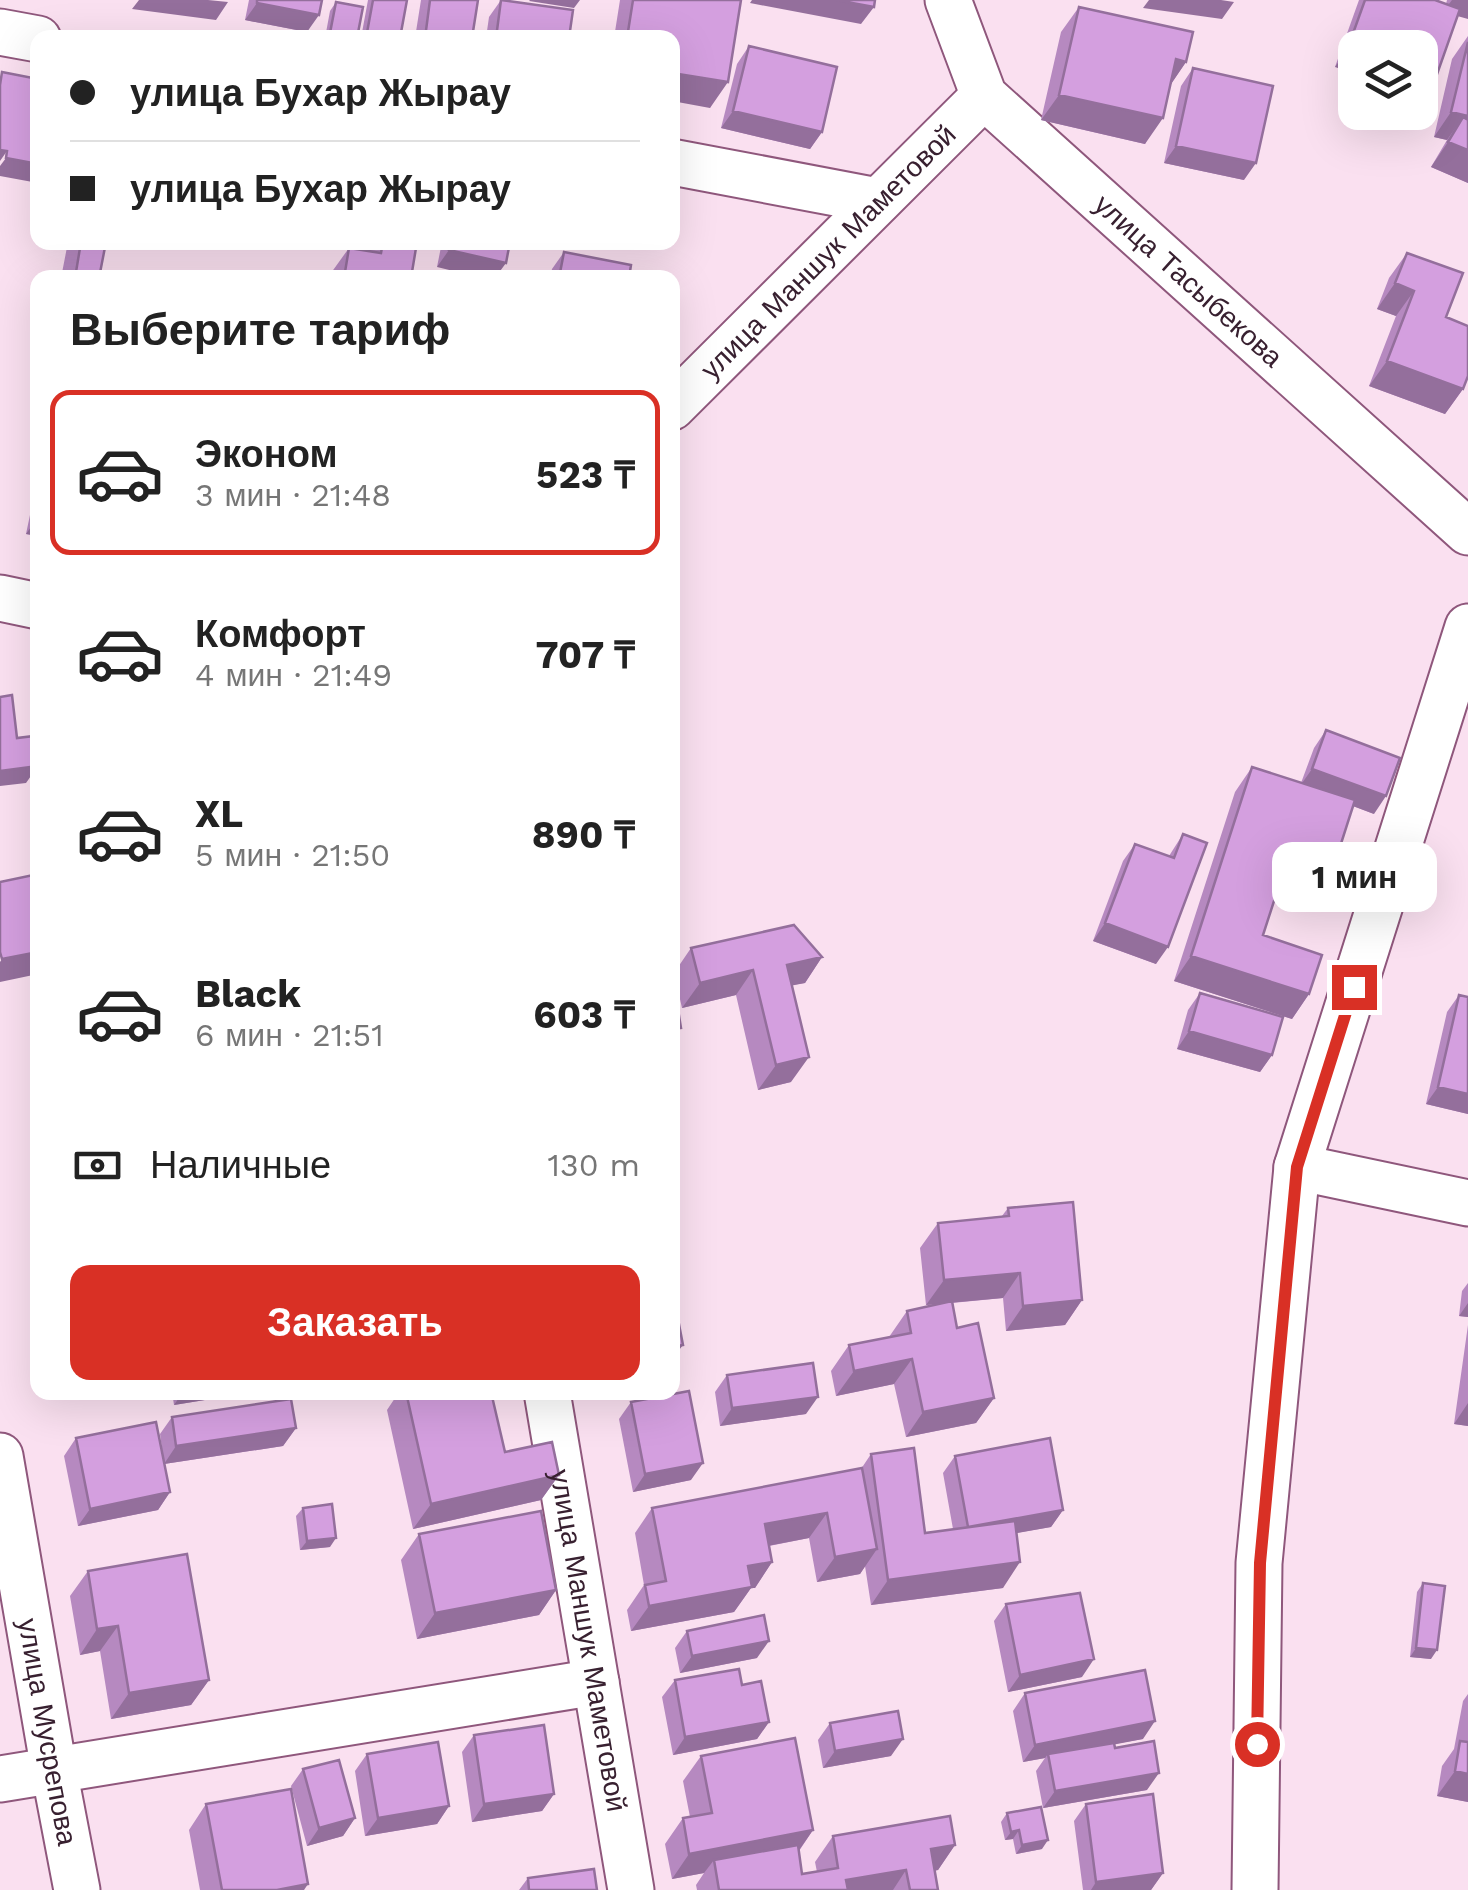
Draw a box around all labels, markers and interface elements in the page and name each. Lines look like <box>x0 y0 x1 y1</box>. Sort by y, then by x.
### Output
map controls <box>1338 30 1438 130</box>
button: layers <box>1338 30 1438 130</box>
text: улица Бухар Жырау <box>130 71 511 115</box>
street label: улица Маншук Маметовой <box>693 118 962 386</box>
text: улица Бухар Жырау <box>130 167 511 211</box>
street label: улица Тасыбекова <box>1088 187 1290 374</box>
text: Выберите тариф <box>70 303 450 356</box>
icon: car <box>75 428 165 518</box>
text: Эконом <box>195 432 338 476</box>
text: 523 ₸ <box>536 453 635 497</box>
text: 3 мин · 21:48 <box>195 476 391 514</box>
icon: car <box>75 608 165 698</box>
text: Комфорт <box>195 612 366 656</box>
text: 707 ₸ <box>536 633 635 677</box>
text: 4 мин · 21:49 <box>195 656 392 694</box>
icon: car <box>75 788 165 878</box>
text: XL <box>195 792 243 836</box>
text: 890 ₸ <box>532 813 635 857</box>
text: 5 мин · 21:50 <box>195 836 390 874</box>
callout: 1 мин <box>1272 842 1436 912</box>
text: 1 мин <box>1312 858 1397 896</box>
route end <box>1332 965 1377 1010</box>
icon: car <box>75 968 165 1058</box>
text: Black <box>195 972 301 1016</box>
text: 603 ₸ <box>533 993 635 1037</box>
text: 6 мин · 21:51 <box>195 1016 384 1054</box>
icon: cash <box>70 1138 125 1193</box>
text: Наличные <box>150 1143 331 1187</box>
text: 130 m <box>548 1146 640 1184</box>
button: Заказать <box>70 1265 640 1380</box>
street label: улица Маншук Маметовой <box>544 1467 634 1814</box>
street label: улица Мусрепова <box>12 1616 85 1849</box>
route start <box>1235 1722 1280 1767</box>

